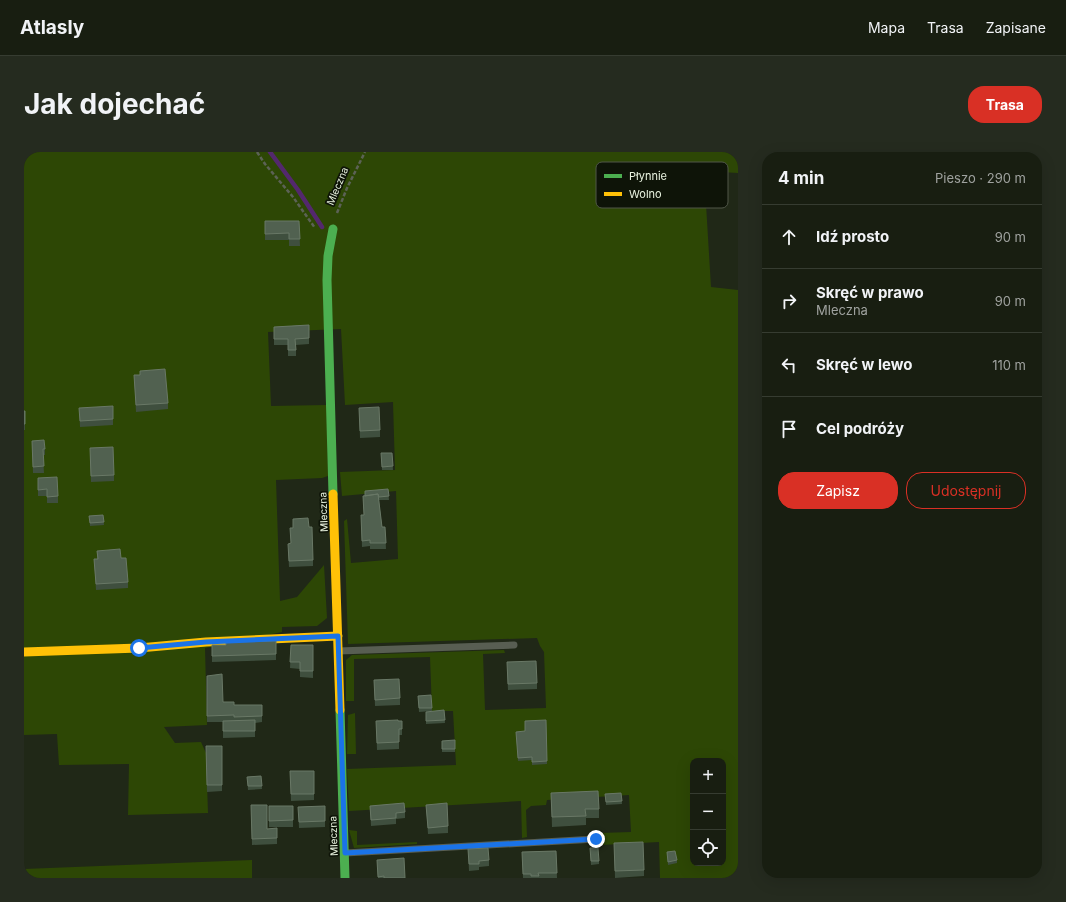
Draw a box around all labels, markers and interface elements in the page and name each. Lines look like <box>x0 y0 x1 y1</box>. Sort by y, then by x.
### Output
text: Atlasly <box>20 16 84 39</box>
text: Mapa <box>868 19 905 36</box>
text: Trasa <box>927 19 964 36</box>
text: Zapisane <box>986 19 1046 36</box>
button: Trasa <box>968 86 1042 123</box>
text: Jak dojechać <box>24 87 205 121</box>
legend <box>596 162 728 208</box>
street label: Mleczna <box>324 165 350 207</box>
text: 4 min <box>778 168 824 188</box>
text: Płynnie <box>629 169 667 183</box>
text: Pieszo · 290 m <box>935 170 1026 186</box>
text: Wolno <box>629 187 662 201</box>
icon: ahead <box>778 226 800 248</box>
text: Idź prosto <box>816 227 889 246</box>
text: 90 m <box>995 229 1026 245</box>
text: Skręć w prawo <box>816 283 924 302</box>
icon: right <box>778 290 800 312</box>
text: 90 m <box>995 293 1026 309</box>
text: Mleczna <box>816 302 868 318</box>
icon: left <box>778 354 800 376</box>
text: Skręć w lewo <box>816 355 912 374</box>
text: 110 m <box>992 357 1026 373</box>
icon: arrive <box>778 418 800 440</box>
text: Cel podróży <box>816 419 904 438</box>
button: Zapisz <box>778 472 898 509</box>
button: Udostępnij <box>906 472 1026 509</box>
street label: Mleczna <box>316 492 330 532</box>
route start <box>130 639 148 657</box>
map controls <box>690 758 726 866</box>
button: + <box>690 758 726 794</box>
button: − <box>690 794 726 830</box>
street label: Mleczna <box>326 816 340 856</box>
route end <box>587 830 605 848</box>
button: locate <box>690 830 726 866</box>

